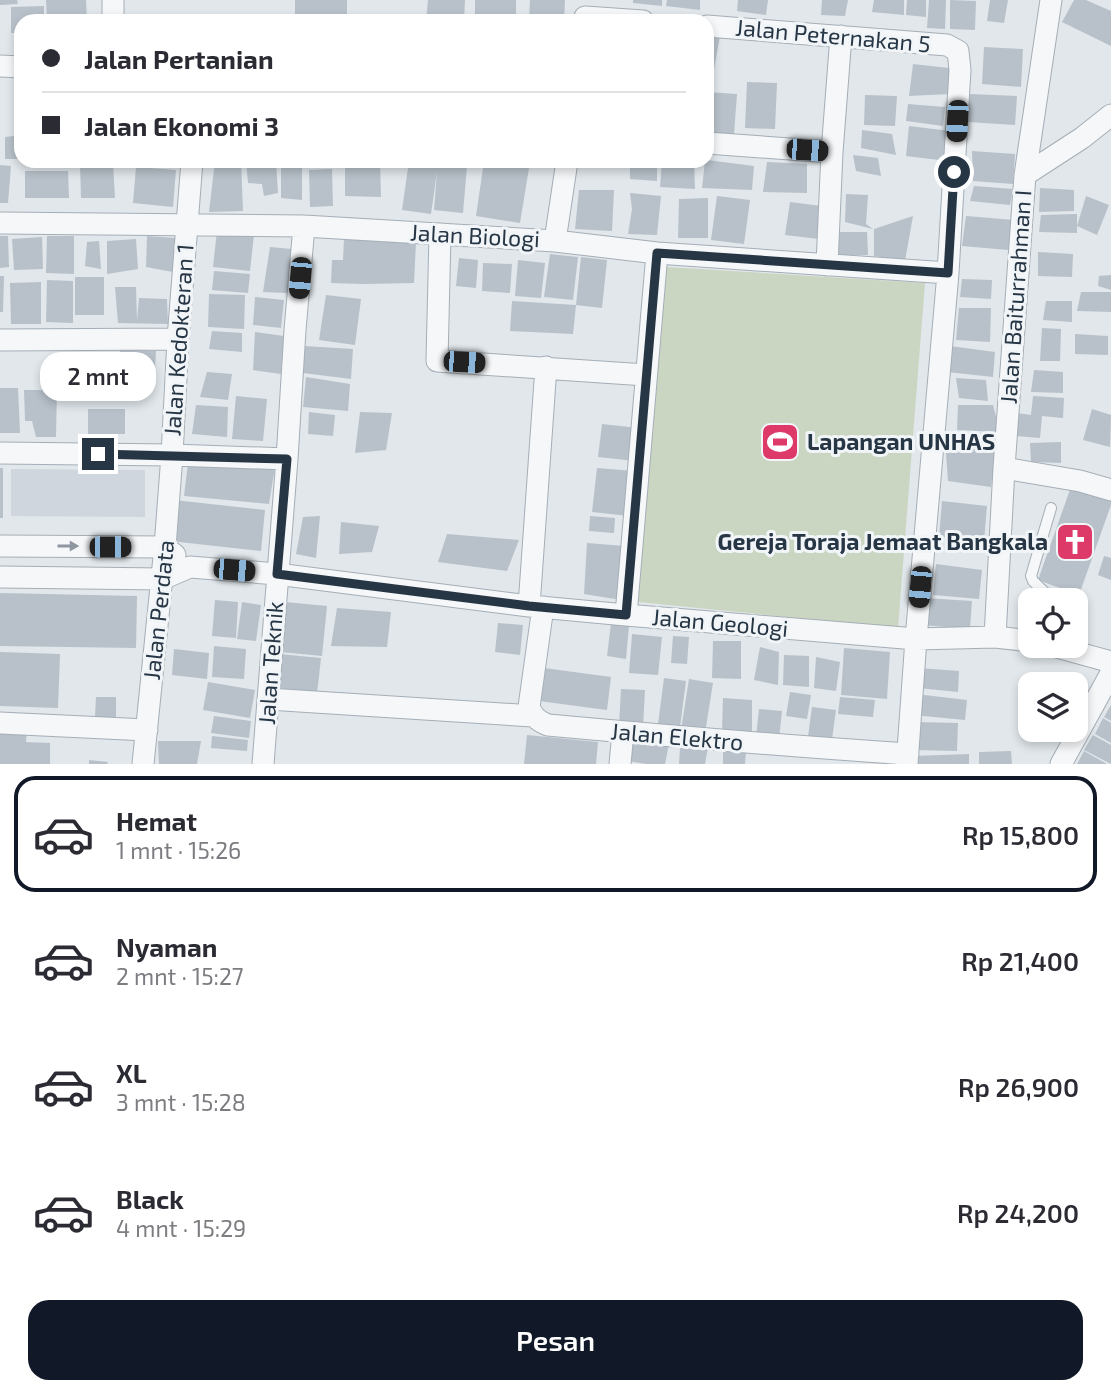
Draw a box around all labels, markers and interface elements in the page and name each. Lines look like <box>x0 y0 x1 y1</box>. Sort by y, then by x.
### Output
street label: Jalan Peternakan 5 <box>734 13 932 57</box>
text: Jalan Pertanian <box>84 43 274 74</box>
car <box>946 99 969 143</box>
text: Jalan Ekonomi 3 <box>84 110 279 141</box>
car <box>786 138 829 162</box>
route start <box>938 156 970 188</box>
street label: Jalan Baiturrahman I <box>994 189 1036 405</box>
street label: Jalan Biologi <box>409 218 541 252</box>
street label: Jalan Kedokteran 1 <box>157 243 199 437</box>
car <box>288 256 313 300</box>
car <box>443 350 486 374</box>
callout: 2 mnt <box>40 352 156 402</box>
text: 2 mnt <box>67 362 129 390</box>
sports icon: Lapangan UNHAS <box>759 421 801 463</box>
place label: Lapangan UNHAS <box>807 427 995 455</box>
route end <box>82 438 114 470</box>
church icon: Gereja Toraja Jemaat Bangkala <box>1054 521 1096 563</box>
place label: Gereja Toraja Jemaat Bangkala <box>718 527 1048 555</box>
car <box>90 537 132 558</box>
street label: Jalan Perdata <box>137 539 179 681</box>
one-way arrow <box>57 541 79 552</box>
car <box>213 558 256 582</box>
car <box>908 565 933 609</box>
map controls <box>1018 588 1088 742</box>
button: locate <box>1018 588 1088 658</box>
street label: Jalan Teknik <box>252 600 288 726</box>
street label: Jalan Geologi <box>651 602 789 642</box>
button: layers <box>1018 672 1088 742</box>
street label: Jalan Elektro <box>610 716 745 756</box>
icon: car <box>32 803 95 866</box>
text: Hemat <box>116 805 197 836</box>
text: Rp 15,800 <box>962 819 1079 850</box>
text: 1 mnt · 15:26 <box>116 836 241 864</box>
icon: car <box>32 929 95 992</box>
text: Nyaman <box>116 931 217 962</box>
text: Rp 21,400 <box>961 945 1079 976</box>
text: 2 mnt · 15:27 <box>116 962 244 990</box>
icon: car <box>32 1055 95 1118</box>
text: XL <box>116 1057 147 1088</box>
text: Rp 26,900 <box>958 1071 1079 1102</box>
text: 3 mnt · 15:28 <box>116 1088 246 1116</box>
icon: car <box>32 1181 95 1244</box>
text: Black <box>116 1183 184 1214</box>
text: Rp 24,200 <box>957 1197 1079 1228</box>
text: 4 mnt · 15:29 <box>116 1214 246 1242</box>
button: Pesan <box>28 1300 1083 1380</box>

